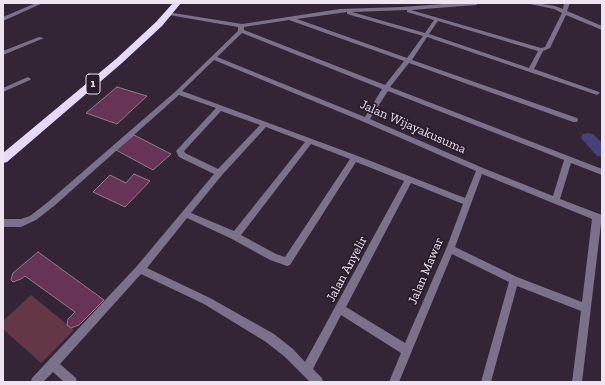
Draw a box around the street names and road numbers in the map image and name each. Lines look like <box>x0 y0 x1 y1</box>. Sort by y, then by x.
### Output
road number: 1 <box>86 74 100 94</box>
street label: Jalan Wijayakusuma <box>358 97 468 157</box>
street label: Jalan Anyelir <box>323 233 371 305</box>
street label: Jalan Mawar <box>405 235 447 307</box>

